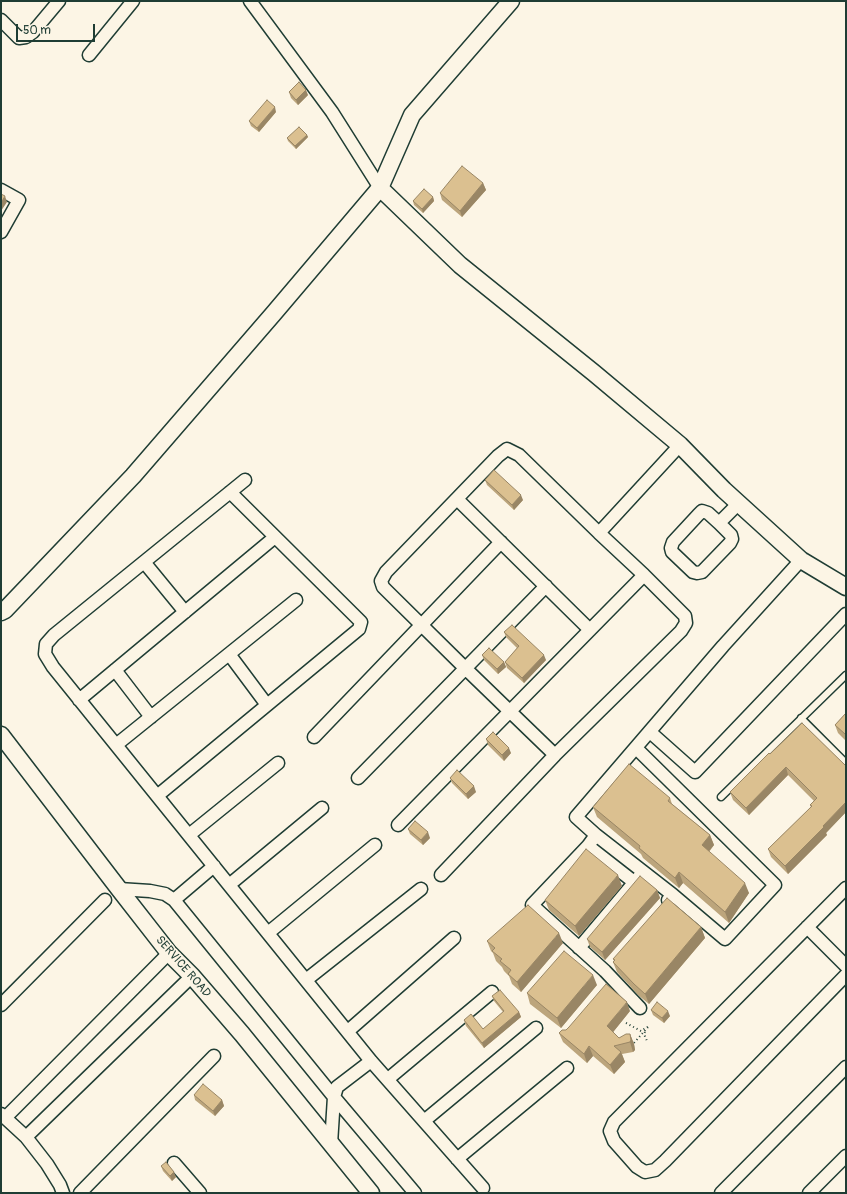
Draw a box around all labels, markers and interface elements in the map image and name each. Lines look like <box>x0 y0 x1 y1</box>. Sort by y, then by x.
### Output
scale bar <box>18 16 97 42</box>
text: 50 m <box>23 23 51 38</box>
street label: SERVICE ROAD <box>152 933 214 1001</box>

